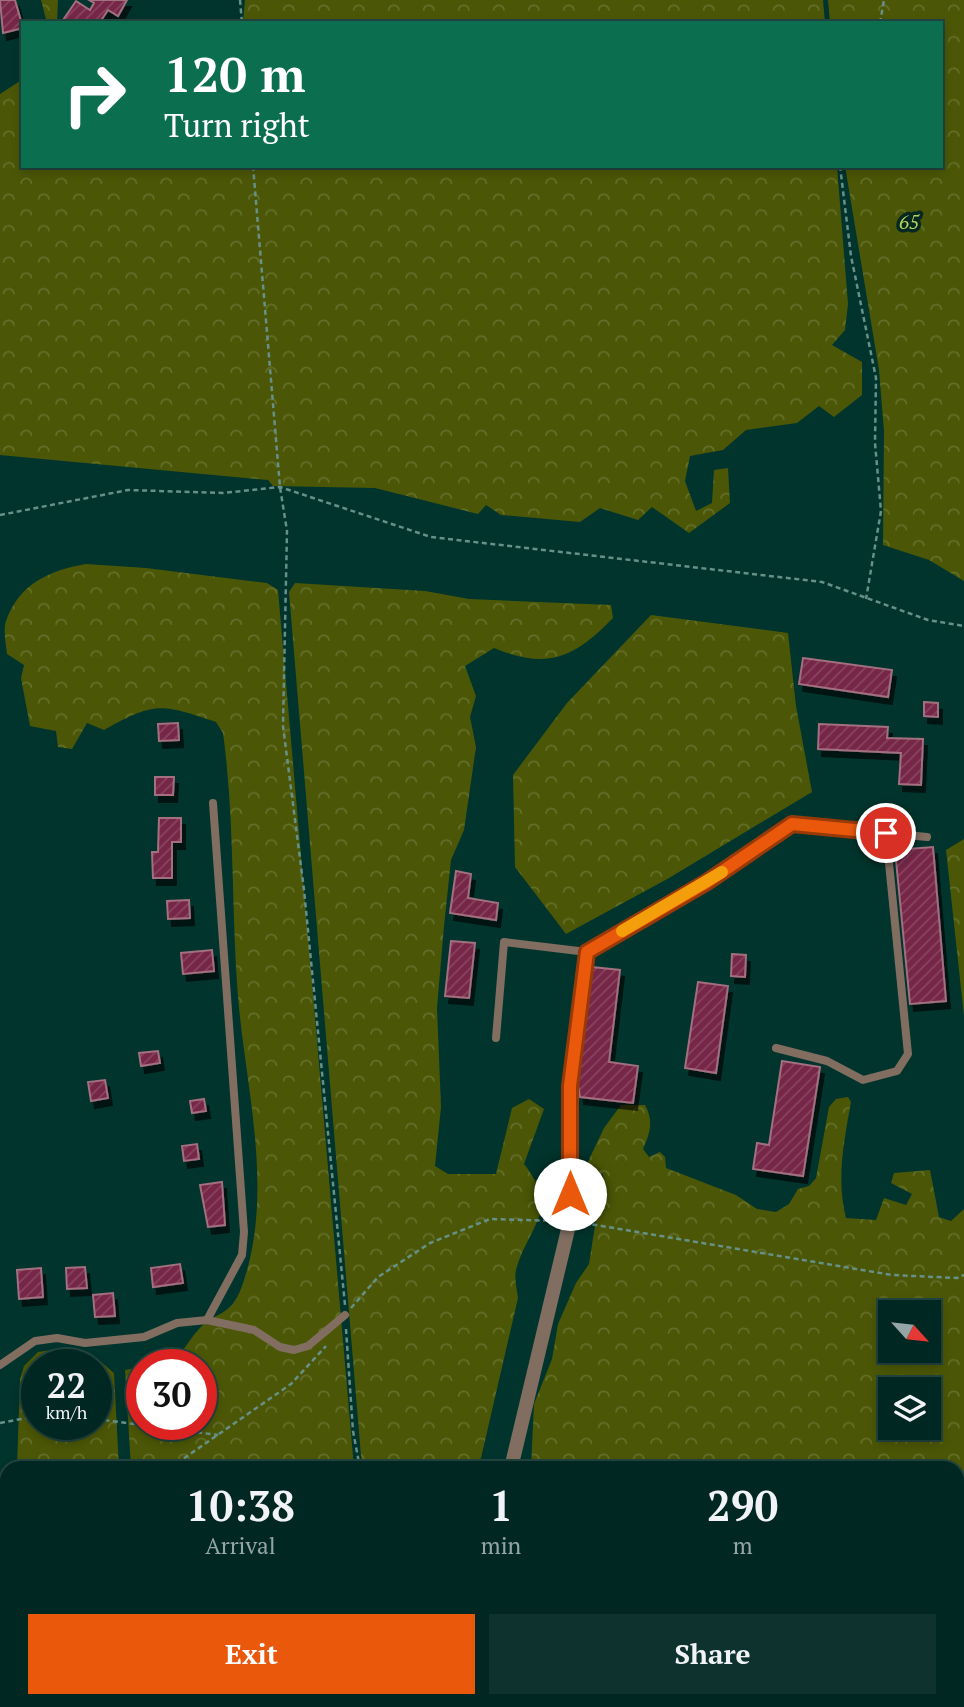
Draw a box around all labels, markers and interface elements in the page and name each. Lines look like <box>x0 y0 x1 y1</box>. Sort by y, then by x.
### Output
text: 120 m <box>164 41 306 106</box>
icon: right <box>49 49 140 140</box>
text: Turn right <box>164 104 310 146</box>
park label: 65 <box>899 209 920 234</box>
pin <box>856 803 916 863</box>
icon: arrive <box>867 814 905 852</box>
position arrow <box>533 1157 607 1231</box>
north arrow <box>878 1300 942 1363</box>
map controls <box>878 1300 941 1440</box>
speed limit sign: 30 <box>126 1349 217 1440</box>
text: 22 <box>47 1362 86 1408</box>
button: layers <box>878 1377 941 1440</box>
text: km/h <box>46 1400 87 1424</box>
text: 10:38 <box>186 1477 295 1533</box>
text: 1 <box>489 1477 513 1533</box>
text: 290 <box>707 1477 778 1533</box>
text: Arrival <box>205 1530 276 1561</box>
text: min <box>481 1530 521 1561</box>
text: m <box>733 1530 753 1561</box>
button: Exit <box>28 1614 475 1694</box>
button: Share <box>489 1614 936 1694</box>

